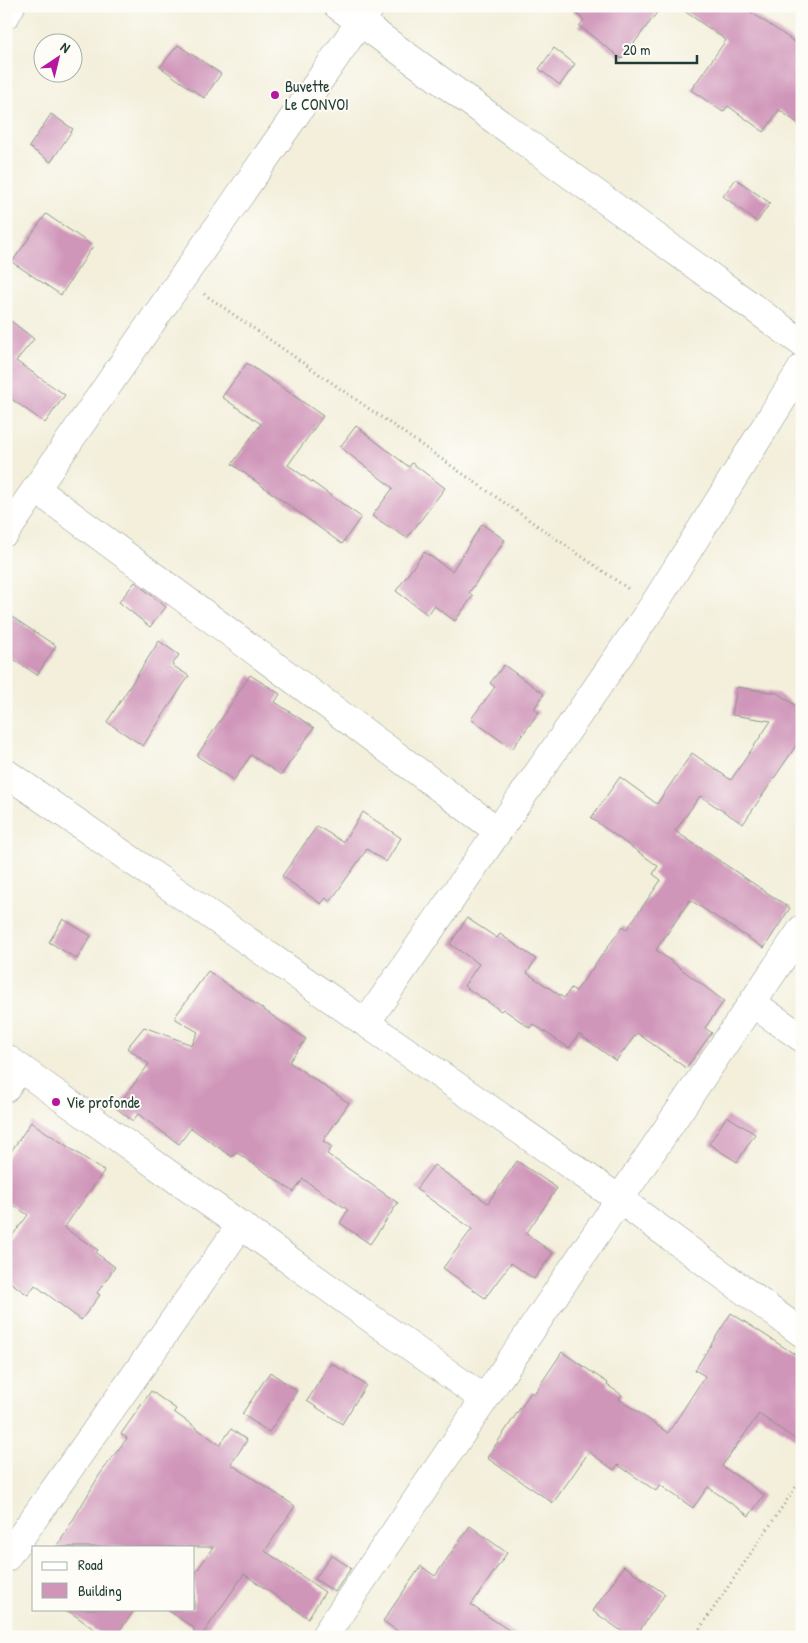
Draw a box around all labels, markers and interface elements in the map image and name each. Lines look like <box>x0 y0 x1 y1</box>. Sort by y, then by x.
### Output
north arrow <box>32 32 82 82</box>
scale bar <box>616 32 697 64</box>
text: N <box>57 37 75 57</box>
text: 20 m <box>623 39 650 60</box>
place label: Buvette Le CONVOI <box>285 75 349 115</box>
marker: Buvette Le CONVOI <box>269 89 281 101</box>
place label: Vie profonde <box>66 1091 141 1113</box>
marker: Vie profonde <box>50 1096 62 1108</box>
legend <box>32 1546 195 1610</box>
text: Road <box>78 1554 103 1575</box>
text: Building <box>78 1580 122 1601</box>

